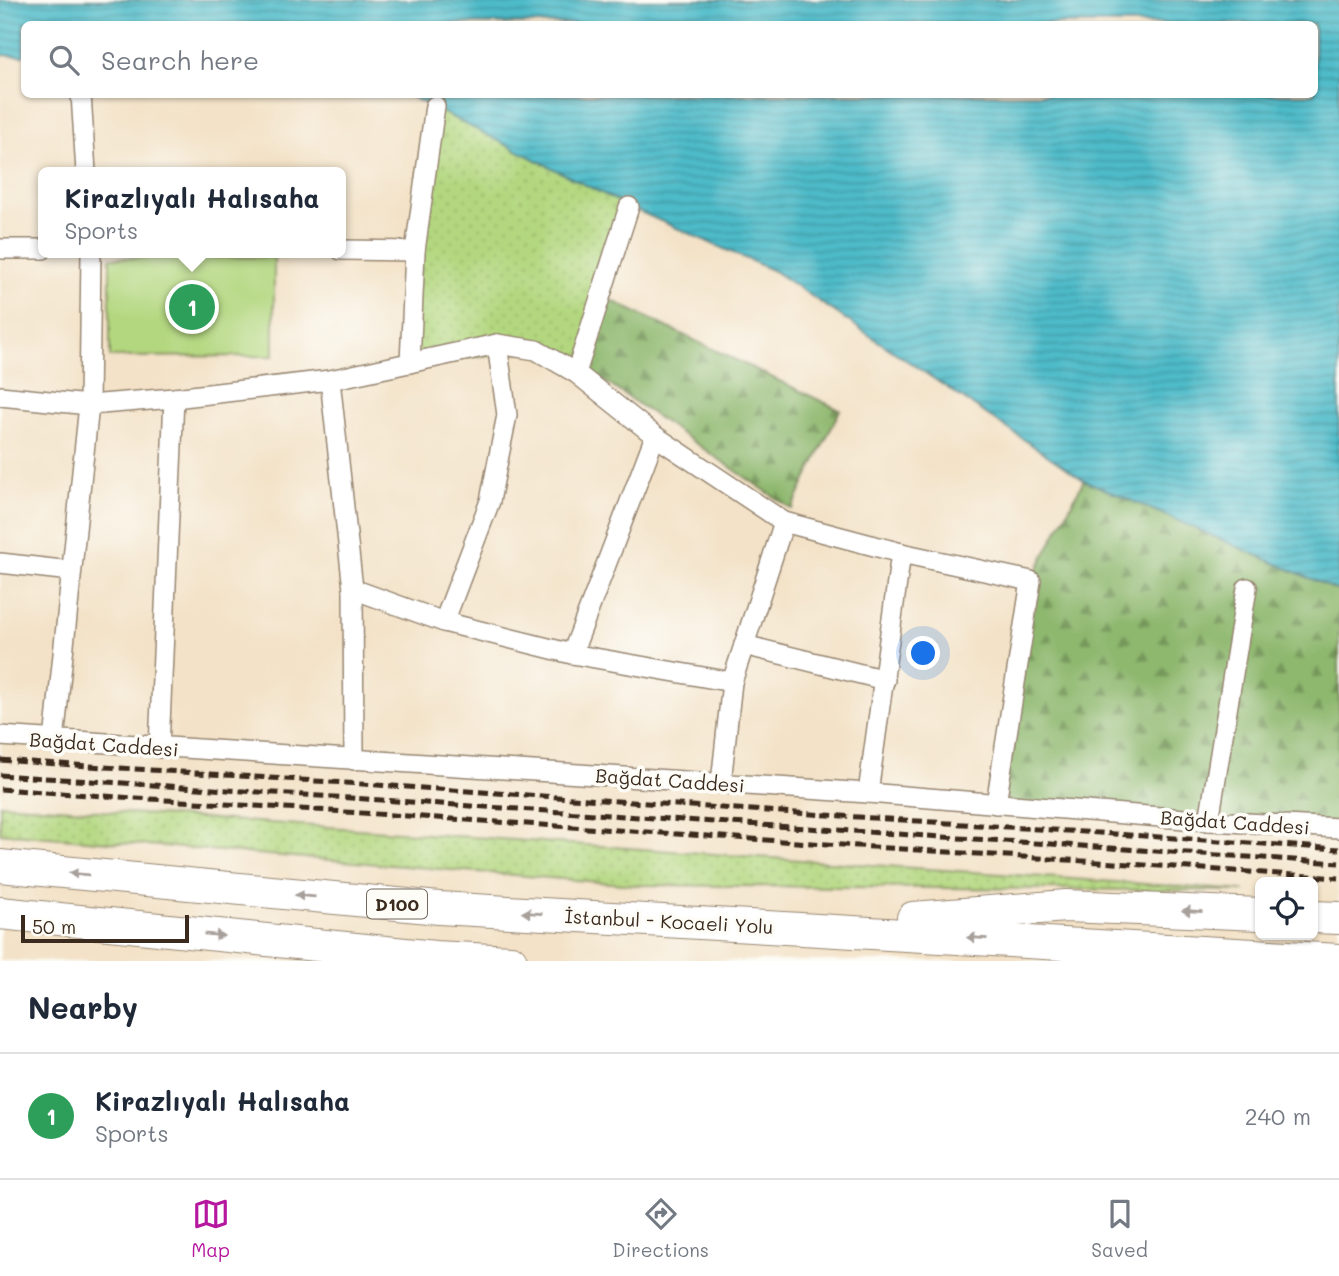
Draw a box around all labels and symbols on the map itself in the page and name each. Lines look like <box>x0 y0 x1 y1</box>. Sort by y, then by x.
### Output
pin: 1 <box>169 281 215 333</box>
your location <box>906 636 940 670</box>
street label: Bağdat Caddesi <box>29 726 179 762</box>
street label: Bağdat Caddesi <box>595 762 745 798</box>
street label: Bağdat Caddesi <box>1160 804 1310 840</box>
one-way arrow <box>68 868 90 879</box>
one-way arrow <box>294 890 316 901</box>
road number: D100 <box>367 890 427 918</box>
street label: İstanbul - Kocaeli Yolu <box>564 903 774 939</box>
one-way arrow <box>1181 906 1203 917</box>
one-way arrow <box>521 908 543 919</box>
scale bar <box>21 912 189 944</box>
one-way arrow <box>203 929 225 940</box>
one-way arrow <box>966 933 988 944</box>

